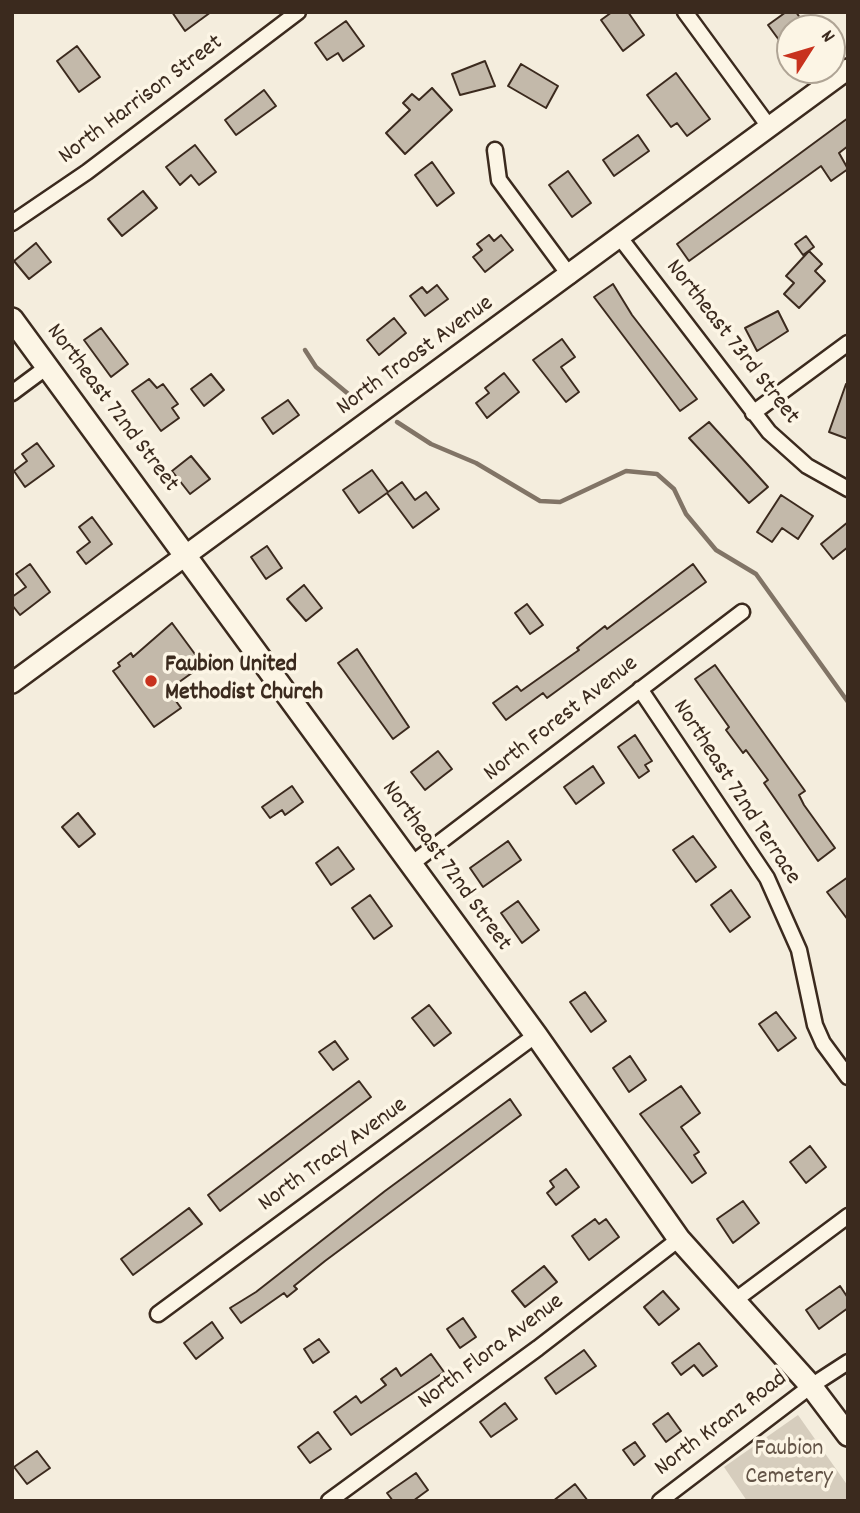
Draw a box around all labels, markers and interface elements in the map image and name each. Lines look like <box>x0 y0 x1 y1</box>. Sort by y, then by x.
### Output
north arrow <box>776 14 846 84</box>
text: N <box>813 25 840 49</box>
street label: North Harrison Street <box>54 30 230 172</box>
street label: Northeast 73rd Street <box>658 255 804 431</box>
street label: North Troost Avenue <box>332 290 500 424</box>
street label: Northeast 72nd Street <box>38 319 184 499</box>
street label: North Forest Avenue <box>479 651 645 789</box>
place label: Faubion United Methodist Church <box>165 653 323 709</box>
marker: Faubion United Methodist Church <box>143 673 159 689</box>
street label: Northeast 72nd Terrace <box>665 695 805 891</box>
street label: Northeast 72nd Street <box>374 776 516 958</box>
street label: North Tracy Avenue <box>254 1092 414 1220</box>
street label: North Flora Avenue <box>413 1289 571 1417</box>
street label: North Kranz Road <box>650 1366 794 1484</box>
park label: Faubion Cemetery <box>745 1437 833 1493</box>

